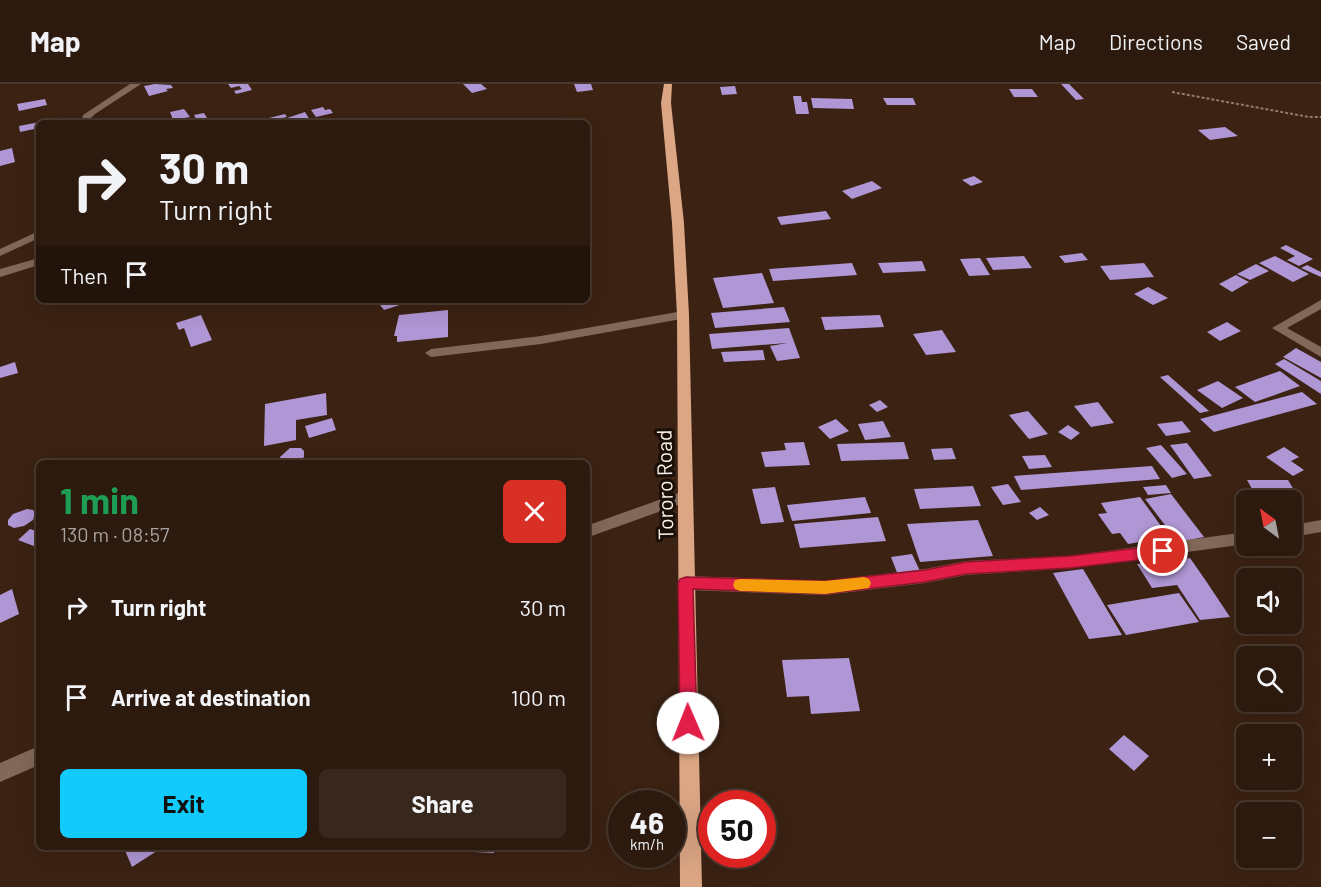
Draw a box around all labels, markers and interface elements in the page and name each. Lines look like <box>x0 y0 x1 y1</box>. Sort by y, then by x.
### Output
text: Map <box>30 24 81 58</box>
text: Map <box>1039 29 1076 54</box>
text: Directions <box>1109 29 1203 54</box>
text: Saved <box>1236 29 1291 54</box>
text: 30 m <box>159 142 249 192</box>
icon: right <box>60 144 138 222</box>
text: Turn right <box>159 193 273 225</box>
icon: arrive <box>120 258 153 291</box>
text: Then <box>60 262 108 288</box>
street label: Tororo Road <box>651 430 677 540</box>
text: 1 min <box>60 478 139 521</box>
button: close <box>503 480 566 543</box>
north arrow <box>1236 490 1302 556</box>
map controls <box>1236 490 1302 868</box>
text: 130 m · 08:57 <box>60 522 170 546</box>
pin <box>1137 525 1188 576</box>
icon: arrive <box>1146 534 1179 567</box>
button: sound <box>1236 568 1302 634</box>
icon: right <box>60 591 93 624</box>
text: Turn right <box>111 594 206 620</box>
text: 30 m <box>520 594 566 620</box>
button: search <box>1236 646 1302 712</box>
icon: arrive <box>60 681 93 714</box>
text: Arrive at destination <box>111 684 310 710</box>
text: 100 m <box>511 684 566 710</box>
position arrow <box>656 691 720 755</box>
button: + <box>1236 724 1302 790</box>
button: Exit <box>60 769 307 838</box>
button: Share <box>319 769 566 838</box>
speed limit sign: 50 <box>698 790 776 868</box>
button: − <box>1236 802 1302 868</box>
text: 46 <box>630 804 664 840</box>
text: km/h <box>630 835 664 853</box>

